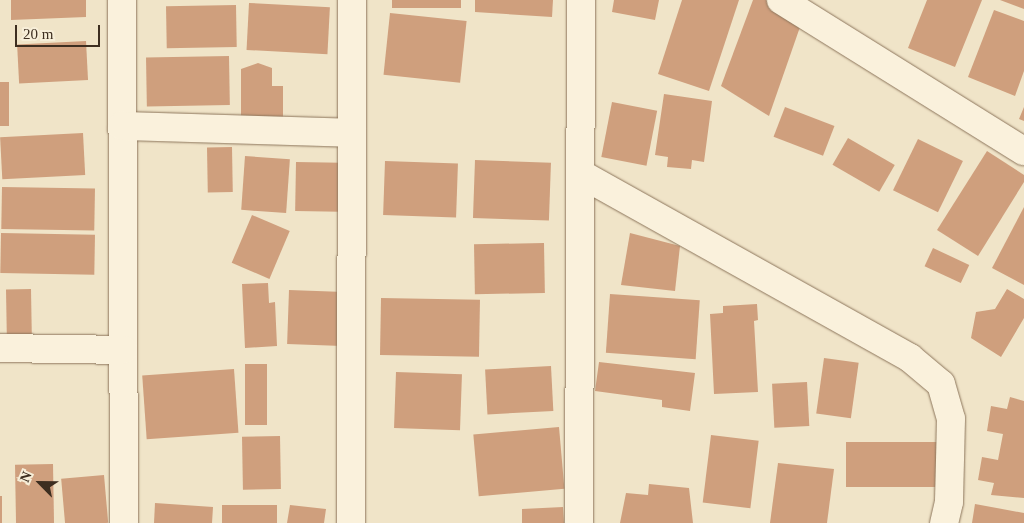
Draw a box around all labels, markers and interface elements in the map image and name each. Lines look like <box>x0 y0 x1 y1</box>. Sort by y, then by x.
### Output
scale bar <box>18 15 102 47</box>
text: 20 m <box>23 26 53 42</box>
north arrow <box>15 458 65 508</box>
text: N <box>17 469 35 485</box>

